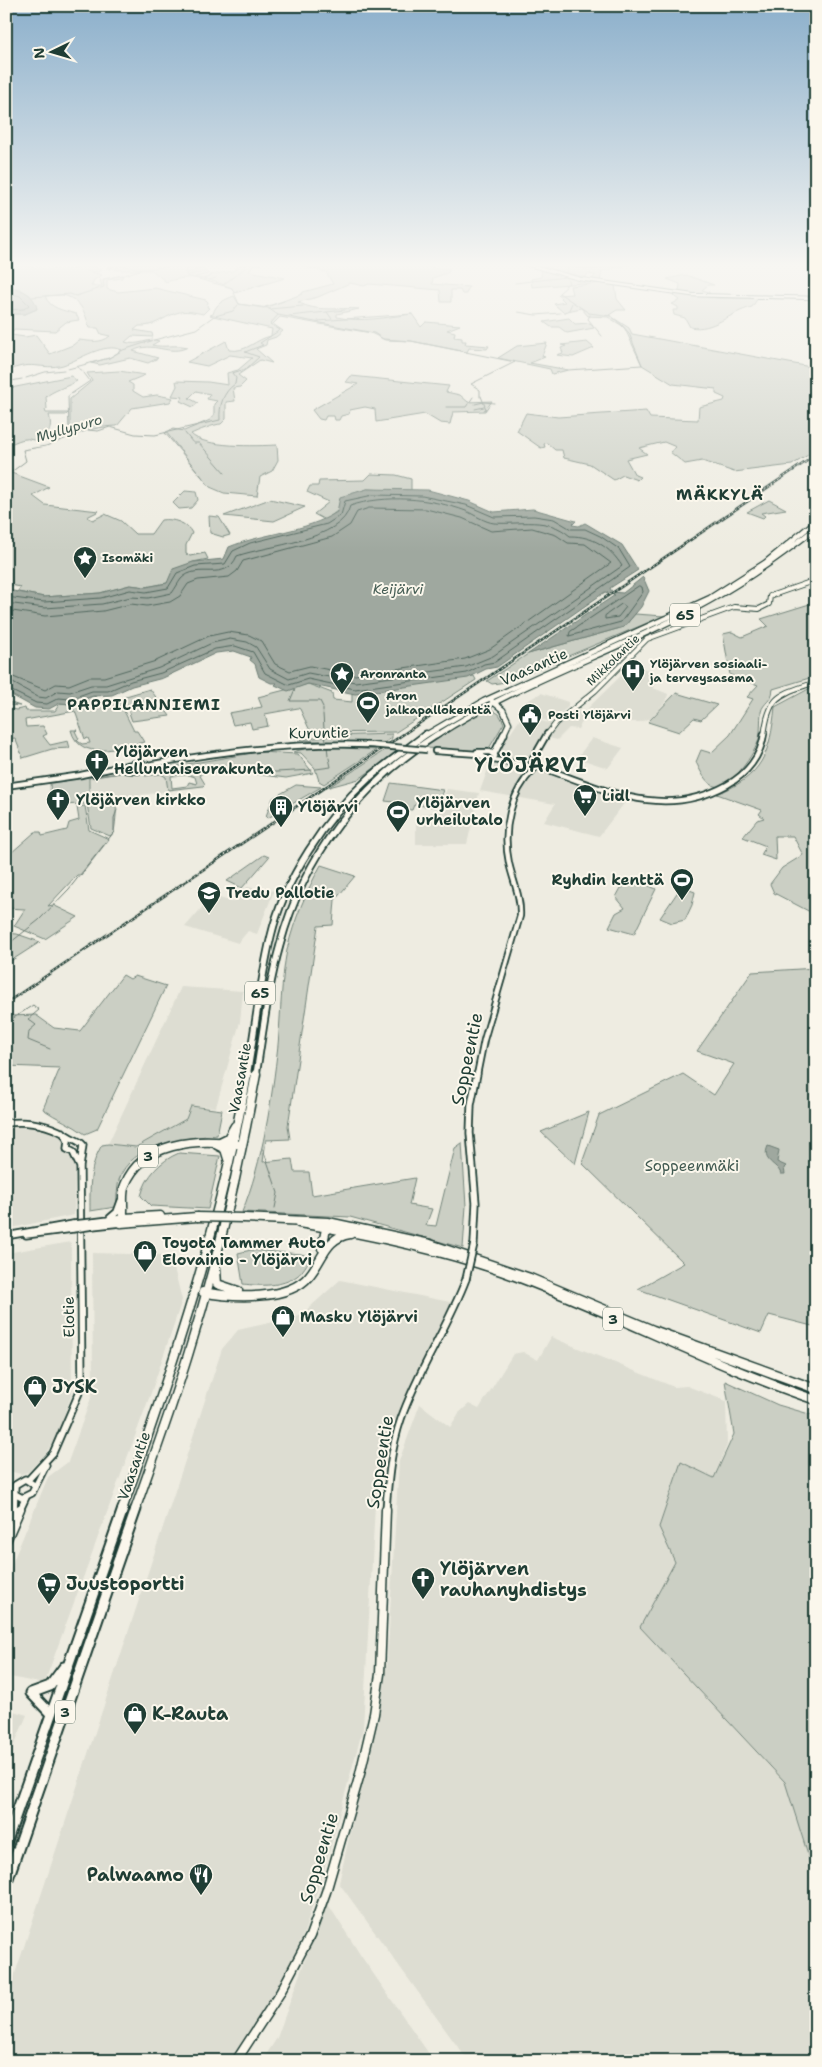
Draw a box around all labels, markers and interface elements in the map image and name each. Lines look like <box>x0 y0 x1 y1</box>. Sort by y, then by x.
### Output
north arrow <box>28 28 78 78</box>
text: N <box>30 47 48 59</box>
water label: Myllypuro <box>34 410 104 446</box>
district label: MÄKKYLÄ <box>676 484 764 505</box>
place icon: Isomäki <box>72 545 98 579</box>
place label: Isomäki <box>102 550 154 566</box>
water label: Keijärvi <box>373 580 424 598</box>
road number: 65 <box>670 604 700 626</box>
street label: Mikkolantie <box>583 630 643 689</box>
street label: Vaasantie <box>497 643 571 691</box>
place label: Ylöjärven sosiaali- ja terveysasema <box>649 656 767 686</box>
hospital icon: Ylöjärven sosiaali- ja terveysasema <box>620 658 646 692</box>
place icon: Aronranta <box>329 661 355 695</box>
place label: Aronranta <box>360 666 427 682</box>
place label: Aron jalkapallokenttä <box>385 688 492 718</box>
sports icon: Aron jalkapallokenttä <box>355 690 381 724</box>
district label: PAPPILANNIEMI <box>67 694 221 715</box>
public building icon: Posti Ylöjärvi <box>517 702 543 736</box>
place label: Posti Ylöjärvi <box>548 707 631 723</box>
street label: Kuruntie <box>289 722 349 744</box>
place label: Ylöjärven Helluntaiseurakunta <box>114 742 275 779</box>
church icon: Ylöjärven Helluntaiseurakunta <box>84 748 110 782</box>
district label: YLÖJÄRVI <box>474 751 588 778</box>
supermarket icon: Lidl <box>572 783 598 817</box>
place label: Lidl <box>602 786 630 806</box>
church icon: Ylöjärven kirkko <box>45 787 71 821</box>
place label: Ylöjärven kirkko <box>76 790 206 810</box>
place label: Ylöjärven urheilutalo <box>416 793 503 830</box>
building icon: Ylöjärvi <box>268 794 294 828</box>
place label: Ylöjärvi <box>298 797 358 817</box>
sports icon: Ylöjärven urheilutalo <box>385 799 411 833</box>
sports icon: Ryhdin kenttä <box>669 867 695 901</box>
place label: Ryhdin kenttä <box>552 870 665 890</box>
school or university icon: Tredu Pallotie <box>196 880 222 914</box>
place label: Tredu Pallotie <box>226 883 335 903</box>
road number: 65 <box>245 981 275 1004</box>
street label: Soppeentie <box>445 1010 489 1108</box>
street label: Vaasantie <box>224 1041 256 1115</box>
road number: 3 <box>138 1144 158 1168</box>
park label: Soppeenmäki <box>645 1156 739 1176</box>
place label: Toyota Tammer Auto Elovainio - Ylöjärvi <box>162 1233 326 1270</box>
shop icon: Toyota Tammer Auto Elovainio - Ylöjärvi <box>132 1239 158 1273</box>
street label: Elotie <box>59 1296 79 1338</box>
shop icon: Masku Ylöjärvi <box>270 1304 296 1338</box>
place label: Masku Ylöjärvi <box>300 1307 418 1327</box>
road number: 3 <box>603 1308 623 1330</box>
shop icon: JYSK <box>22 1374 48 1408</box>
place label: JYSK <box>52 1375 97 1399</box>
street label: Soppeentie <box>361 1414 399 1510</box>
street label: Vaasantie <box>113 1429 155 1503</box>
place label: Ylöjärven rauhanyhdistys <box>440 1557 587 1602</box>
church icon: Ylöjärven rauhanyhdistys <box>410 1566 436 1600</box>
supermarket icon: Juustoportti <box>36 1571 62 1605</box>
place label: Juustoportti <box>66 1572 185 1596</box>
road number: 3 <box>55 1700 75 1724</box>
shop icon: K-Rauta <box>122 1701 148 1735</box>
place label: K-Rauta <box>152 1702 229 1726</box>
street label: Soppeentie <box>294 1809 344 1907</box>
restaurant icon: Palwaamo <box>188 1862 214 1896</box>
place label: Palwaamo <box>87 1863 184 1887</box>

